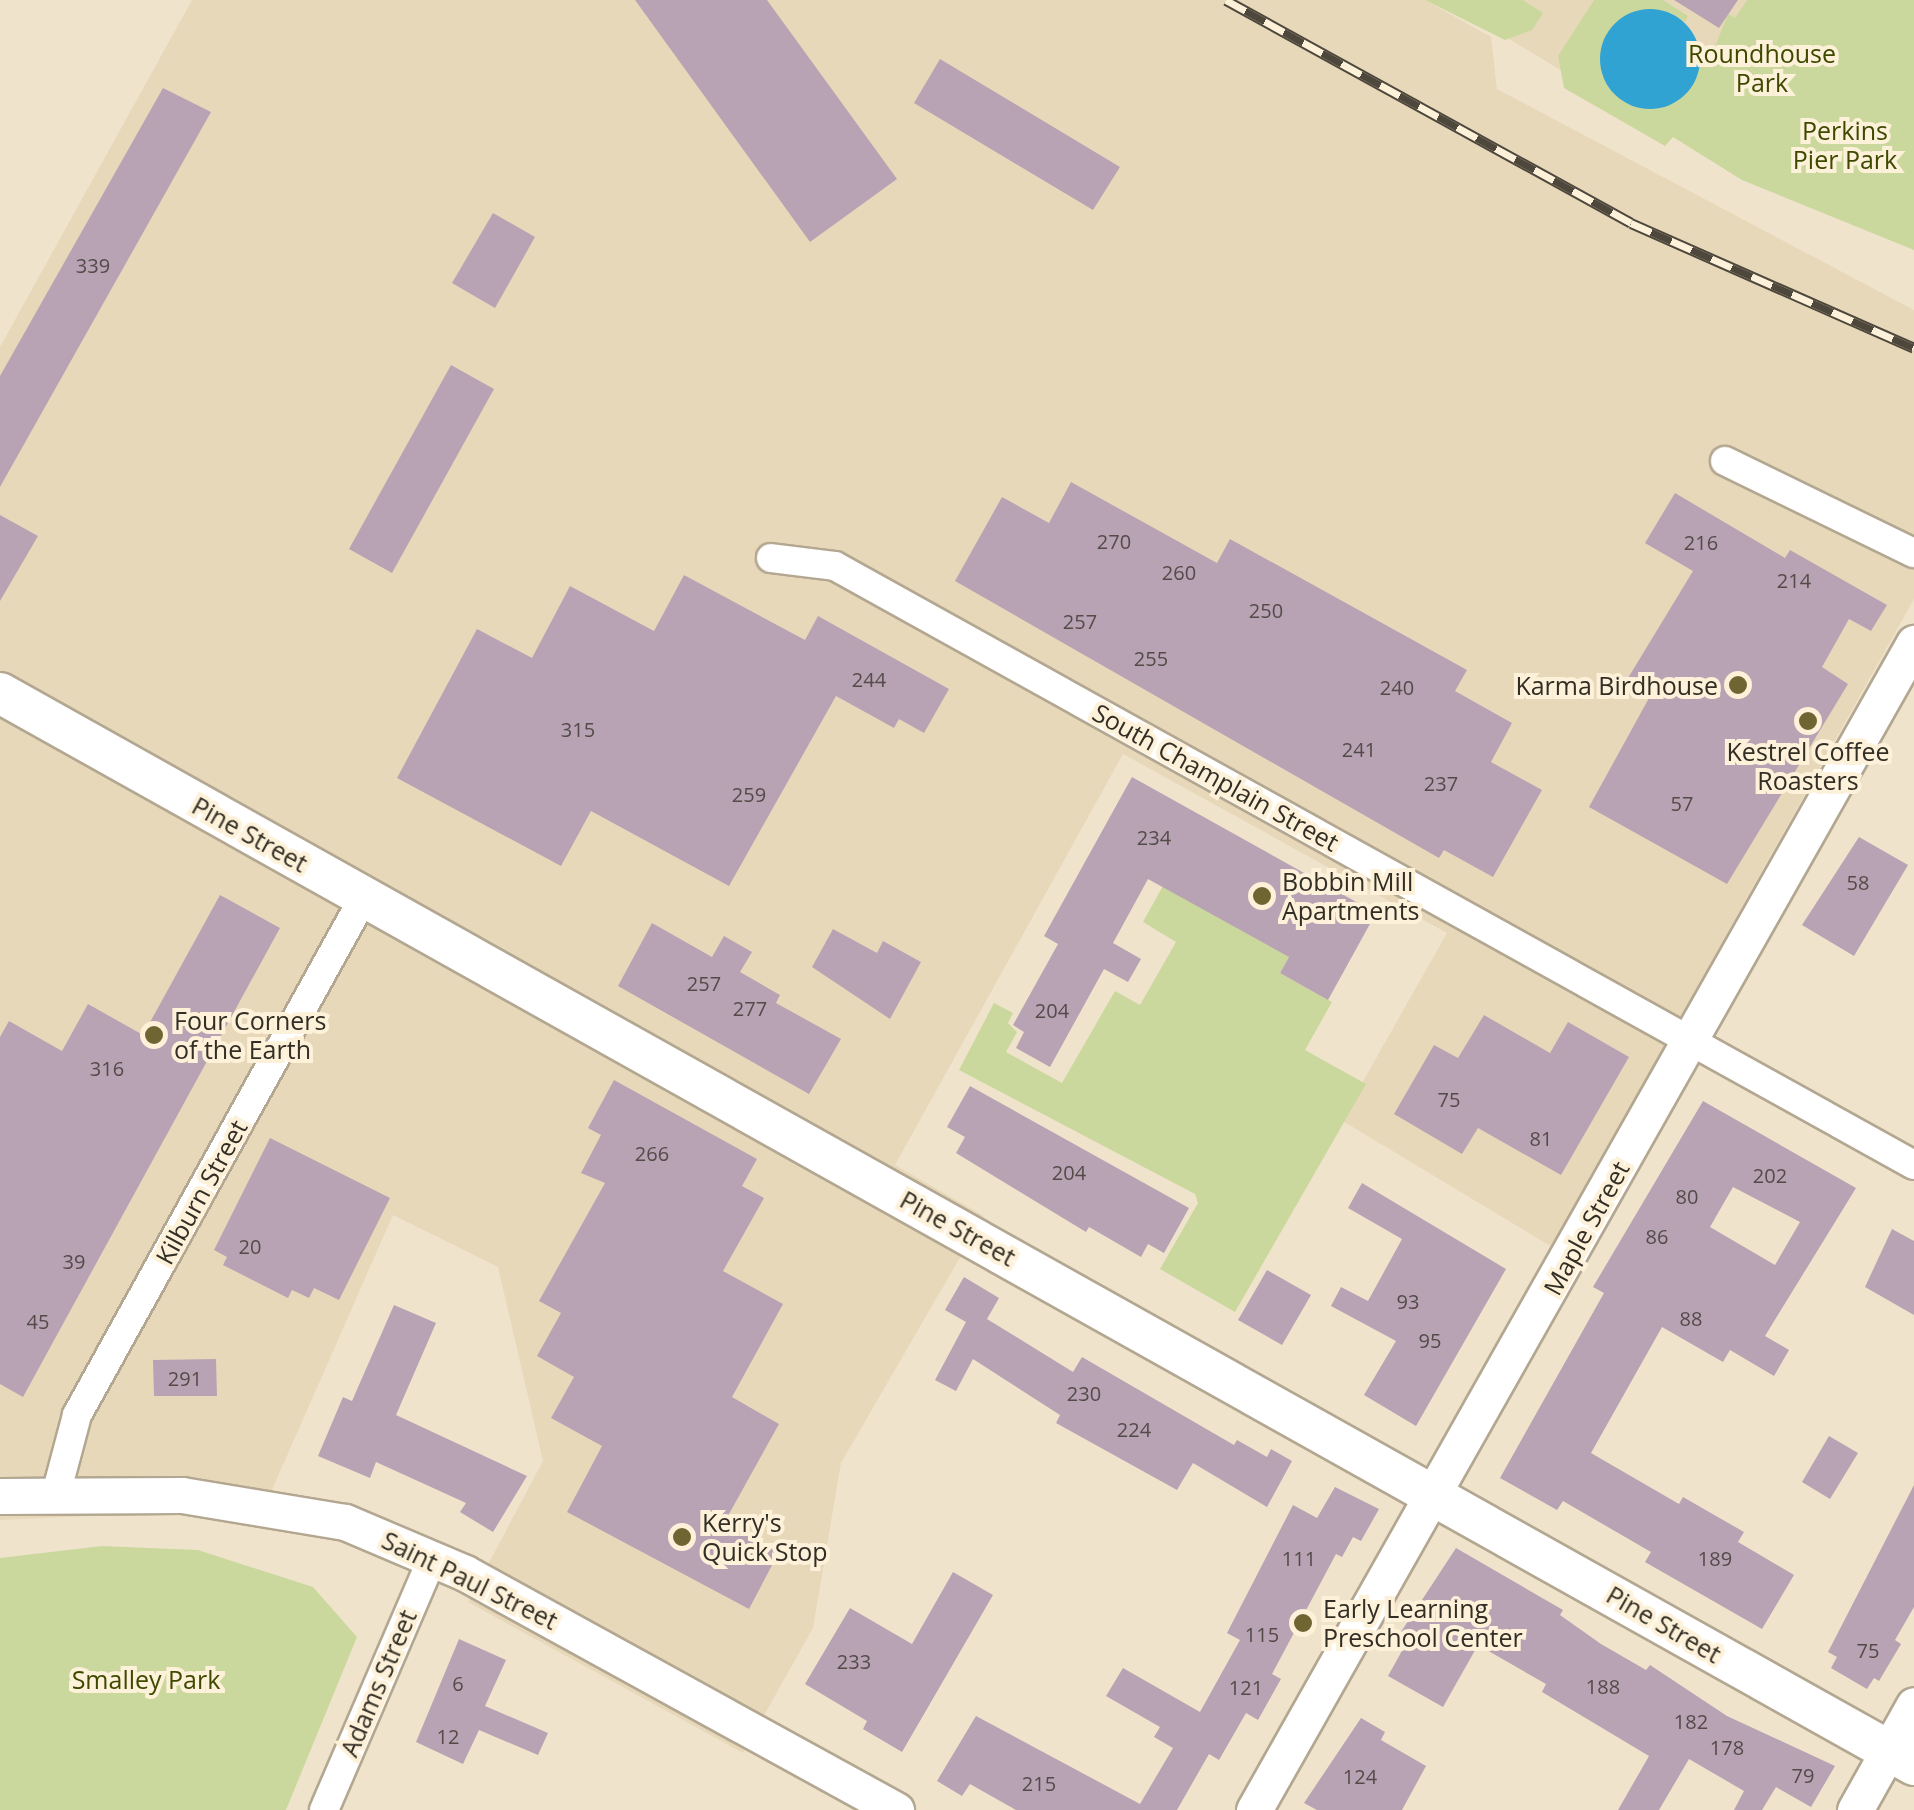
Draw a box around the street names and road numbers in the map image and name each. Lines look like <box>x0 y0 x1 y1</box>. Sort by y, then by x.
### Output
street label: South Champlain Street <box>1088 697 1344 857</box>
street label: Pine Street <box>187 790 313 878</box>
street label: Kilburn Street <box>149 1115 253 1269</box>
street label: Maple Street <box>1537 1156 1635 1300</box>
street label: Pine Street <box>895 1184 1021 1272</box>
street label: Saint Paul Street <box>377 1525 563 1635</box>
street label: Pine Street <box>1601 1579 1727 1669</box>
street label: Adams Street <box>334 1605 422 1761</box>

